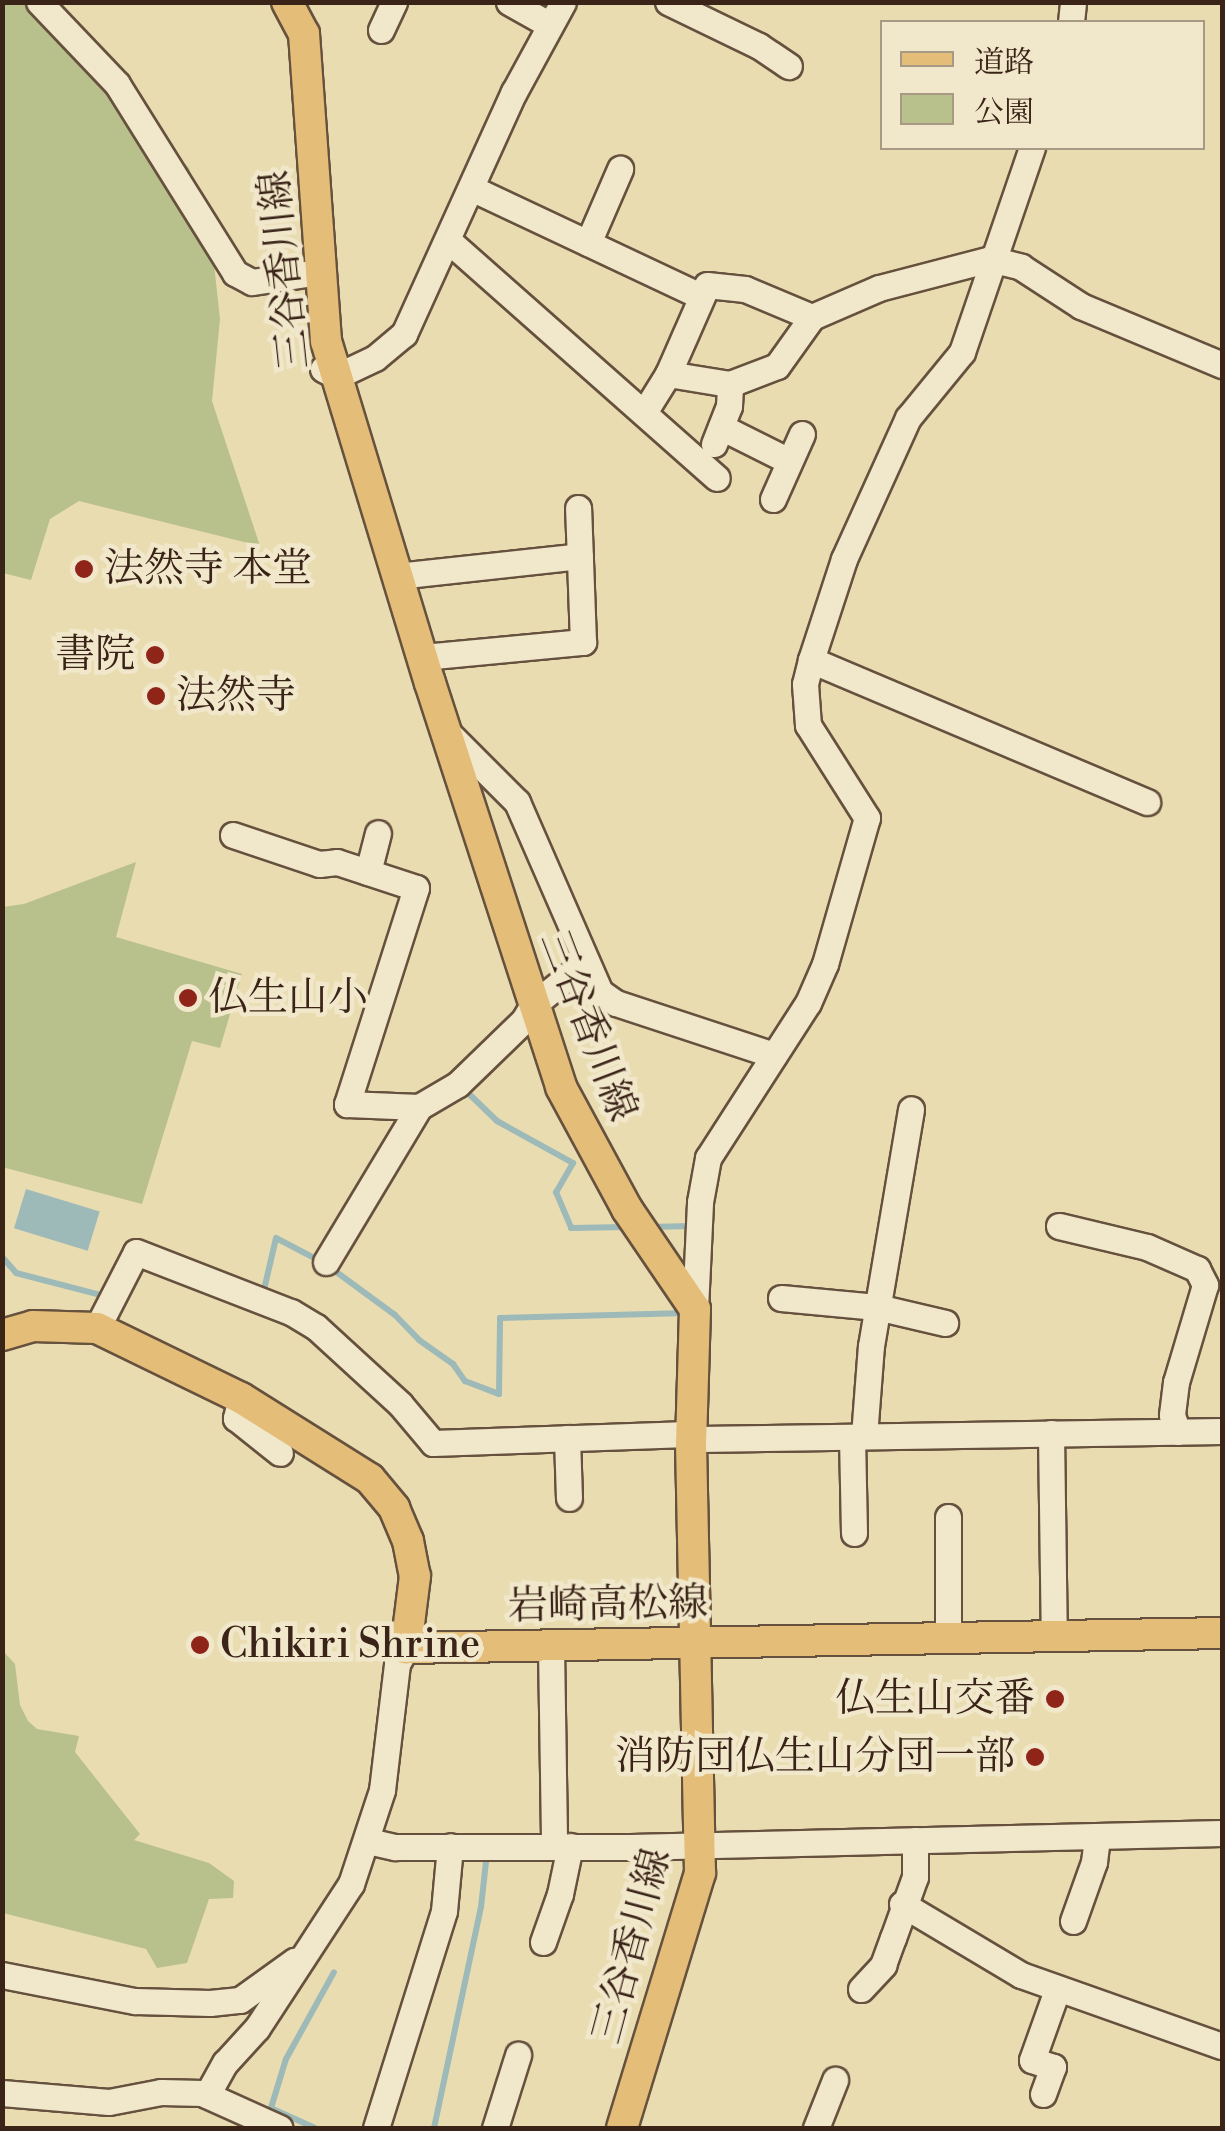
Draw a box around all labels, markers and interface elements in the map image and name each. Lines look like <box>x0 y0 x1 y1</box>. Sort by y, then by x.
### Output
legend <box>880 20 1205 150</box>
text: 道路 <box>974 44 1034 82</box>
text: 公園 <box>974 94 1034 132</box>
street label: 三谷香川線 <box>251 168 319 372</box>
place label: 法然寺 本堂 <box>104 545 312 593</box>
marker: 法然寺 本堂 <box>73 558 95 580</box>
place label: 書院 <box>55 631 135 679</box>
marker: 書院 <box>144 644 166 666</box>
place label: 法然寺 <box>176 672 296 720</box>
marker: 法然寺 <box>145 685 167 707</box>
street label: 三谷香川線 <box>530 924 646 1128</box>
place label: 仏生山小 <box>208 974 368 1022</box>
marker: 仏生山小 <box>177 987 199 1009</box>
street label: 岩崎高松線 <box>508 1579 708 1631</box>
place label: Chikiri Shrine <box>220 1621 480 1669</box>
marker: Chikiri Shrine <box>189 1634 211 1656</box>
place label: 仏生山交番 <box>835 1675 1035 1723</box>
marker: 仏生山交番 <box>1044 1688 1066 1710</box>
place label: 消防団仏生山分団一部 <box>615 1733 1015 1781</box>
marker: 消防団仏生山分団一部 <box>1024 1746 1046 1768</box>
street label: 三谷香川線 <box>583 1843 681 2049</box>

